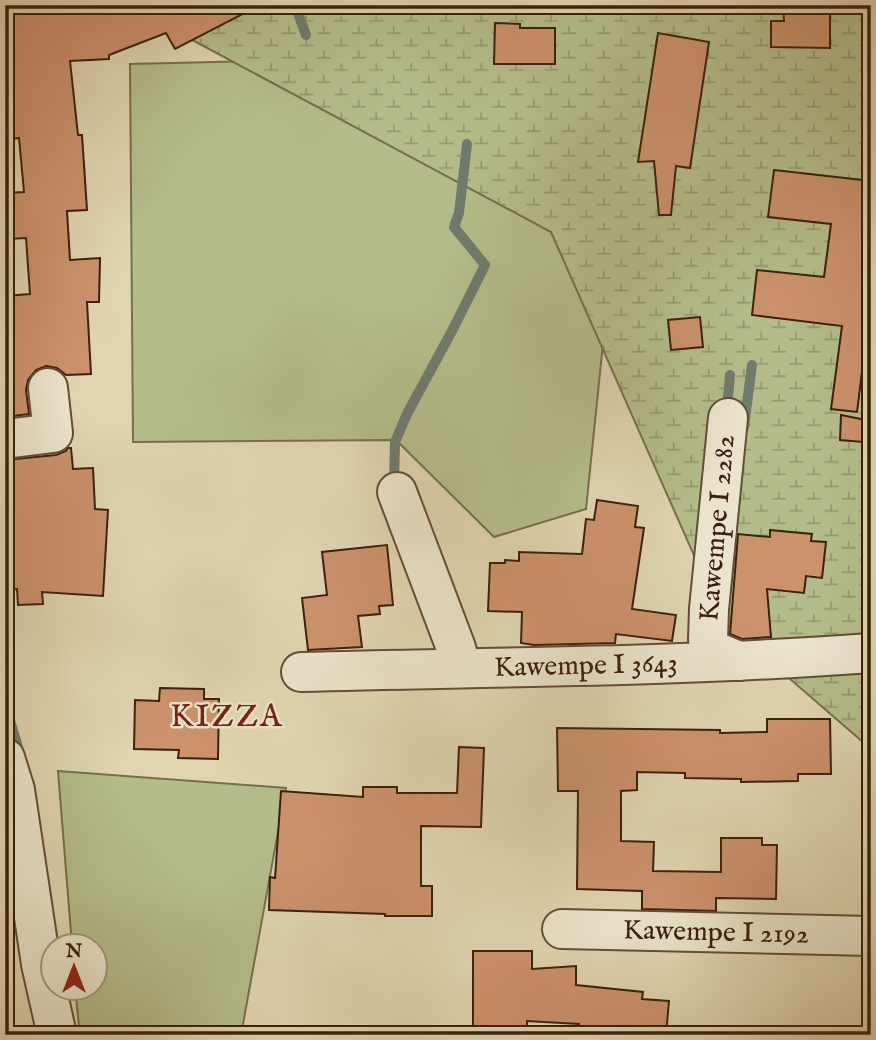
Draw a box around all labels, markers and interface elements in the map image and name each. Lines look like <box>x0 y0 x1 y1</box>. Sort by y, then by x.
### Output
street label: Kawempe I 2282 <box>692 433 744 623</box>
street label: Kawempe I 3643 <box>494 646 678 685</box>
district label: KIZZA <box>170 697 284 738</box>
street label: Kawempe I 2192 <box>623 913 809 952</box>
north arrow <box>38 932 108 1002</box>
text: N <box>65 940 83 964</box>

